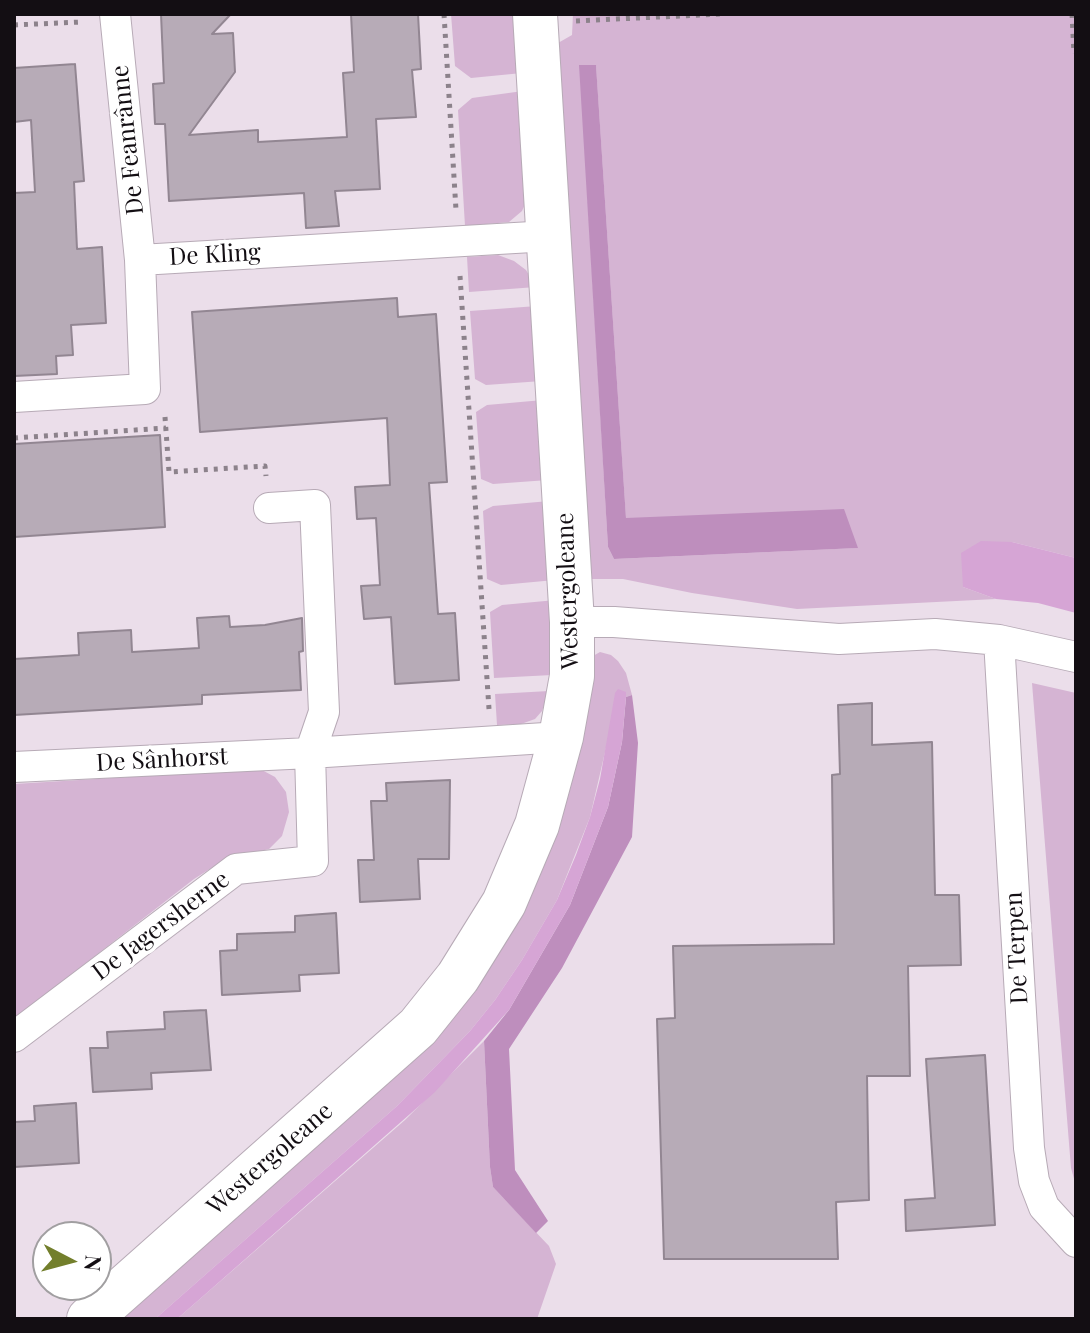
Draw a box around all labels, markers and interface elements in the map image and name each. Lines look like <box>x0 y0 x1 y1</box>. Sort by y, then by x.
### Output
street label: De Feanrânne <box>106 64 150 216</box>
street label: De Kling <box>168 238 262 272</box>
street label: Westergoleane <box>551 512 585 670</box>
street label: De Sânhorst <box>95 742 229 778</box>
street label: De Jagersherne <box>87 865 235 987</box>
street label: De Terpen <box>1000 891 1034 1005</box>
street label: Westergoleane <box>201 1097 339 1221</box>
north arrow <box>32 1221 112 1301</box>
text: N <box>78 1254 110 1273</box>

